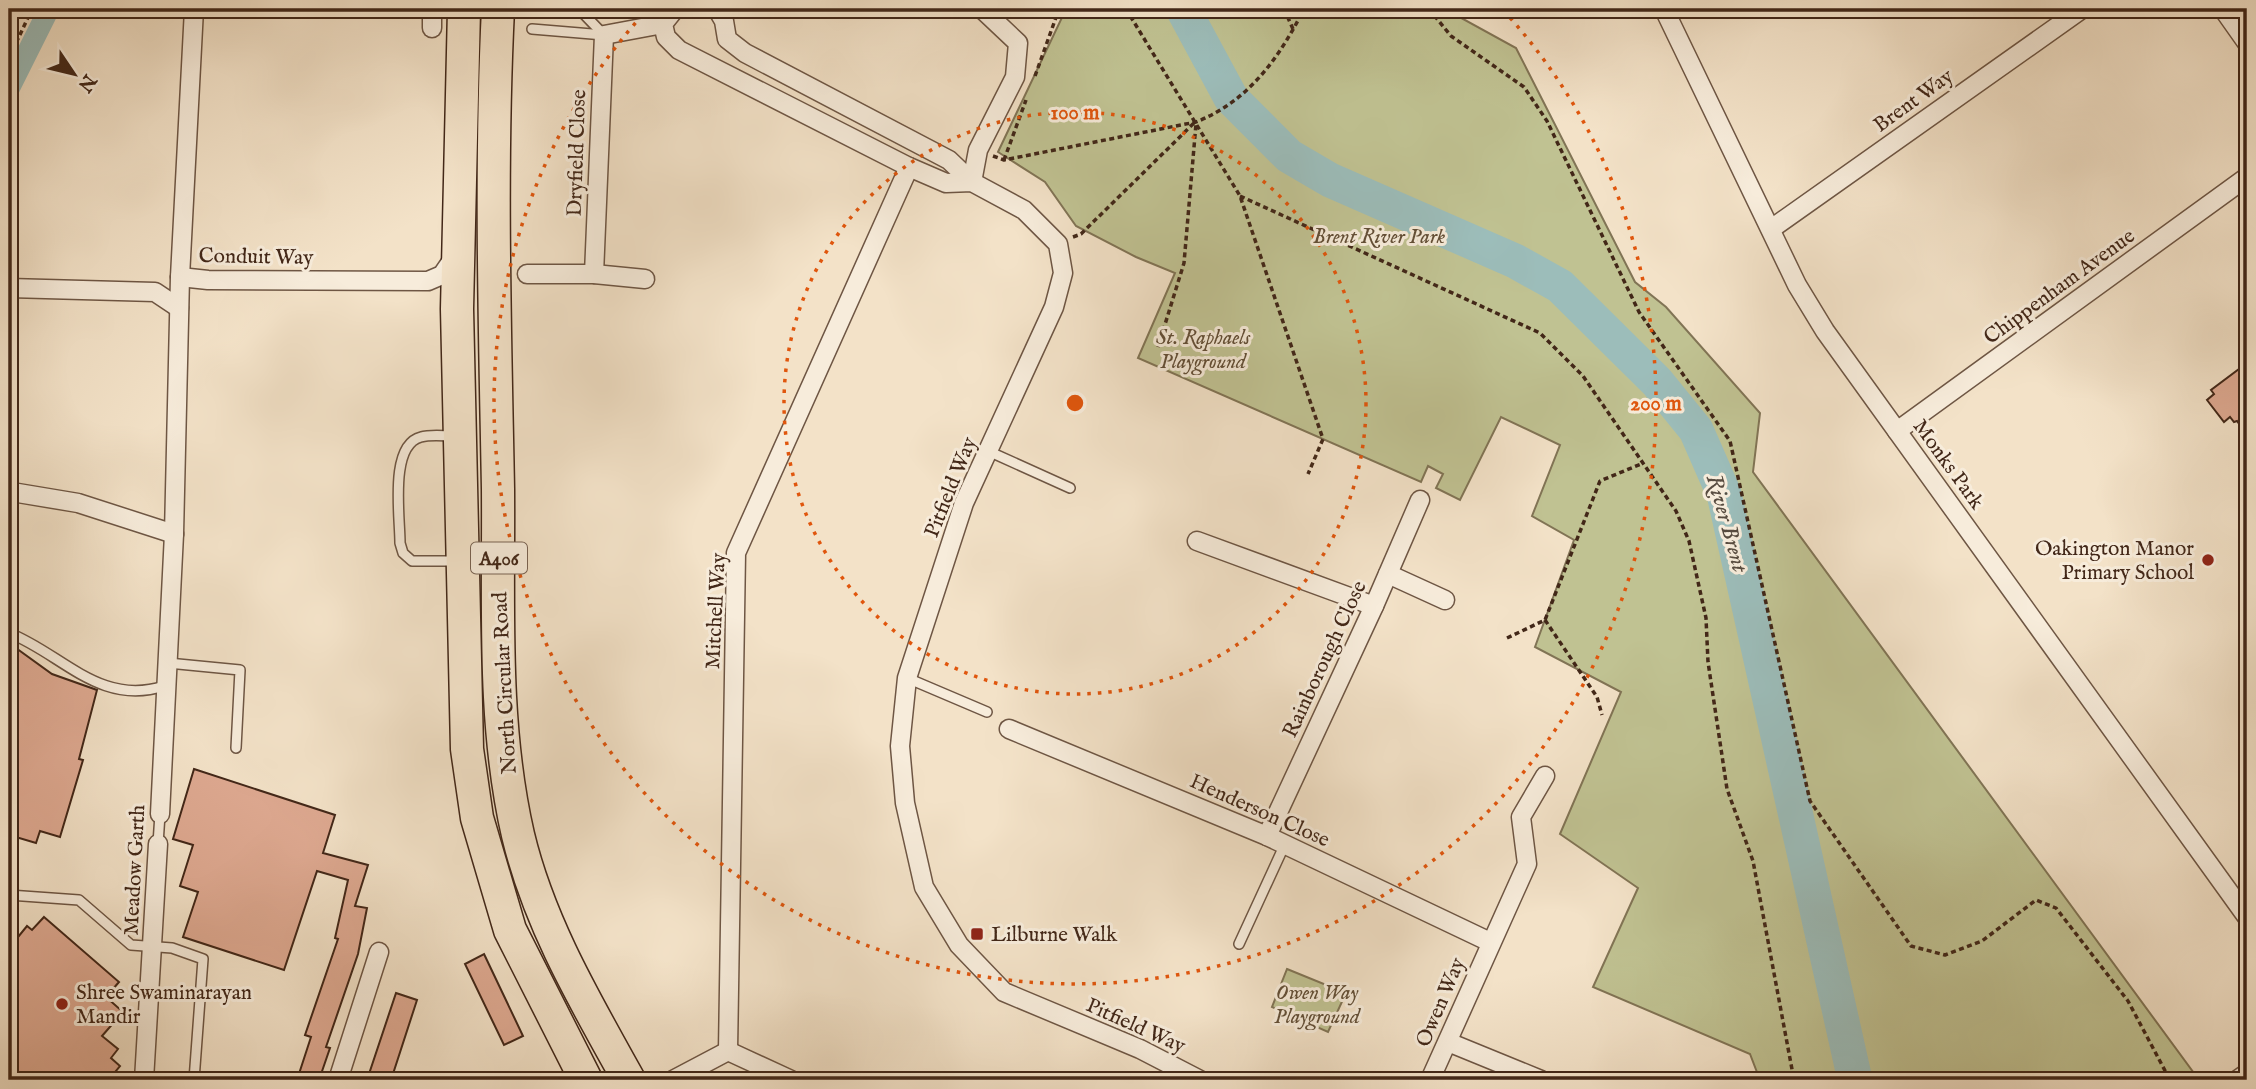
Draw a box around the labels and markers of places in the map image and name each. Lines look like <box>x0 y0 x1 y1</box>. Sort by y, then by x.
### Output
centre of rings <box>1063 391 1087 415</box>
place label: Oakington Manor Primary School <box>2035 536 2194 587</box>
marker: Oakington Manor Primary School <box>2200 552 2216 568</box>
place label: Lilburne Walk <box>991 922 1118 949</box>
marker: Lilburne Walk <box>969 926 985 942</box>
place label: Shree Swaminarayan Mandir <box>76 980 252 1031</box>
marker: Shree Swaminarayan Mandir <box>54 996 70 1012</box>

